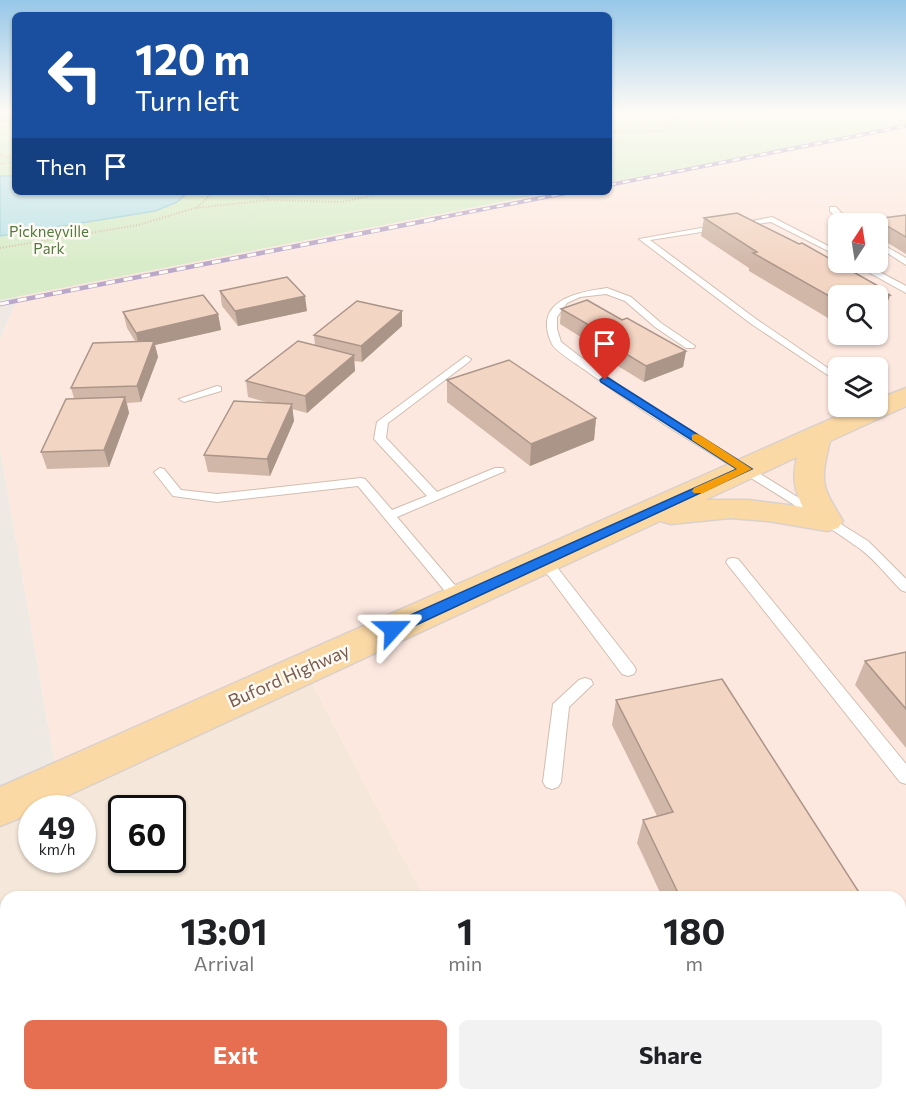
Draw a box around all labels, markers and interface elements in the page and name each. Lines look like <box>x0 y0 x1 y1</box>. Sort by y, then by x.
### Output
text: 120 m <box>135 32 250 84</box>
icon: left <box>36 36 114 114</box>
text: Turn left <box>135 84 239 117</box>
icon: arrive <box>99 150 132 183</box>
text: Then <box>36 153 87 180</box>
north arrow <box>828 213 888 273</box>
map controls <box>828 213 888 417</box>
park label: Pickneyville Park <box>9 222 89 257</box>
button: search <box>828 285 888 345</box>
pin <box>579 318 630 380</box>
icon: arrive <box>588 327 621 360</box>
button: layers <box>828 357 888 417</box>
position arrow <box>361 597 425 661</box>
street label: Buford Highway <box>224 638 353 712</box>
speed limit sign: 60 <box>108 795 186 873</box>
text: 49 <box>39 808 75 845</box>
text: km/h <box>39 840 75 858</box>
text: 13:01 <box>181 908 268 952</box>
text: 1 <box>457 908 473 952</box>
text: 180 <box>663 908 725 952</box>
text: Arrival <box>194 951 254 975</box>
text: min <box>448 951 482 975</box>
text: m <box>685 951 703 975</box>
button: Exit <box>24 1020 447 1089</box>
button: Share <box>459 1020 882 1089</box>

